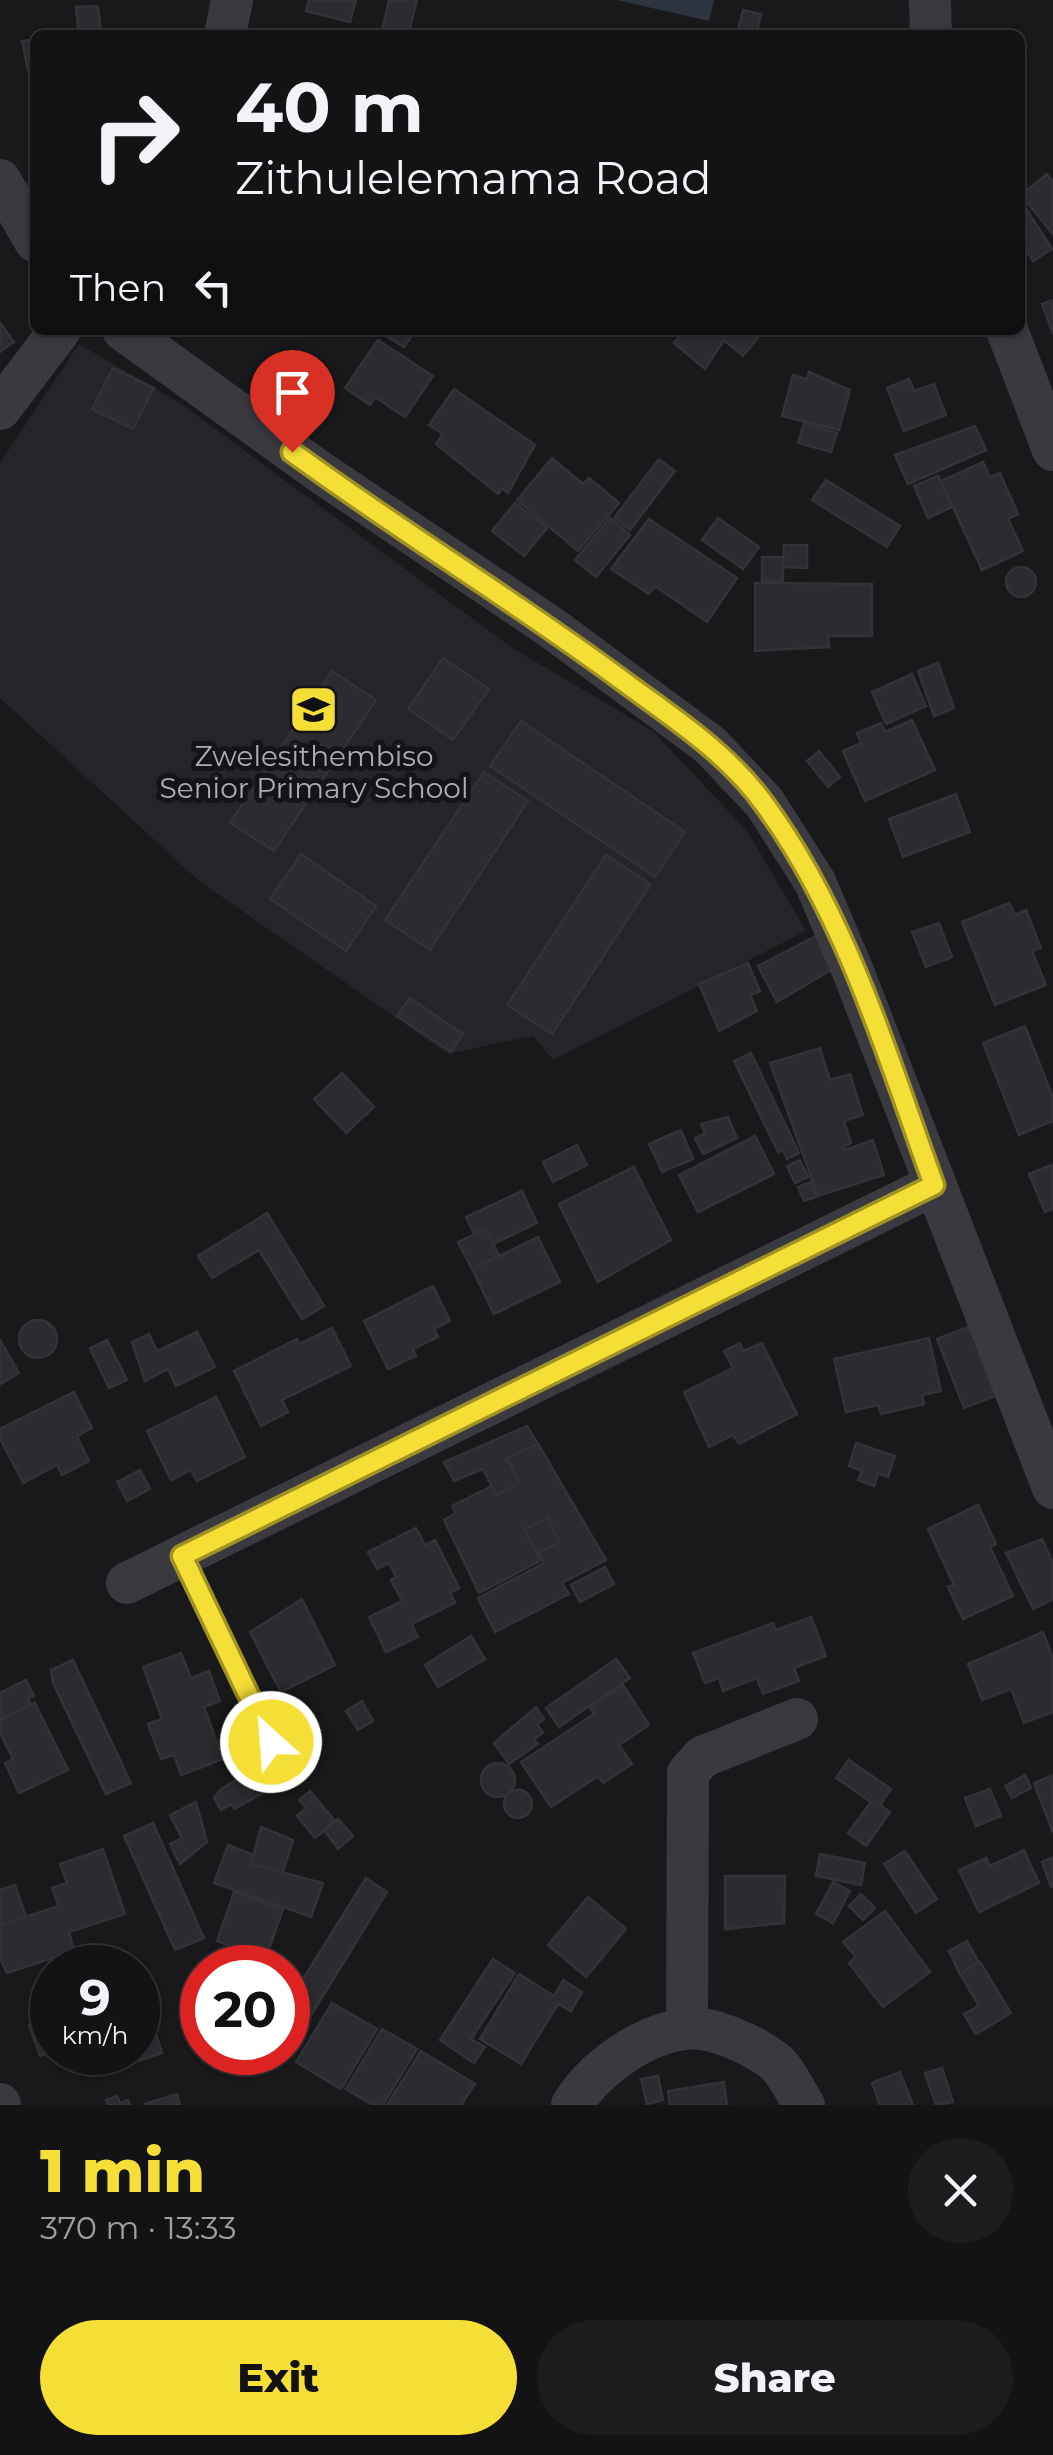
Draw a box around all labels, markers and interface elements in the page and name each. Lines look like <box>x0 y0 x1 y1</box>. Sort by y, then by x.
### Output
text: 40 m <box>235 64 424 150</box>
icon: right <box>70 70 200 200</box>
text: Zithulelemama Road <box>235 150 712 205</box>
icon: left <box>186 260 241 315</box>
text: Then <box>70 264 166 311</box>
pin <box>250 350 335 453</box>
icon: arrive <box>265 365 320 420</box>
school or university icon: Zwelesithembiso Senior Primary School <box>288 683 340 735</box>
place label: Zwelesithembiso Senior Primary School <box>160 739 468 805</box>
position arrow <box>219 1690 323 1794</box>
speed limit sign: 20 <box>180 1945 310 2075</box>
text: 9 <box>79 1967 111 2028</box>
text: km/h <box>62 2020 128 2050</box>
text: 1 min <box>40 2134 205 2207</box>
button: close <box>908 2138 1013 2243</box>
text: 370 m · 13:33 <box>40 2208 237 2247</box>
button: Exit <box>40 2320 517 2435</box>
button: Share <box>537 2320 1013 2435</box>

